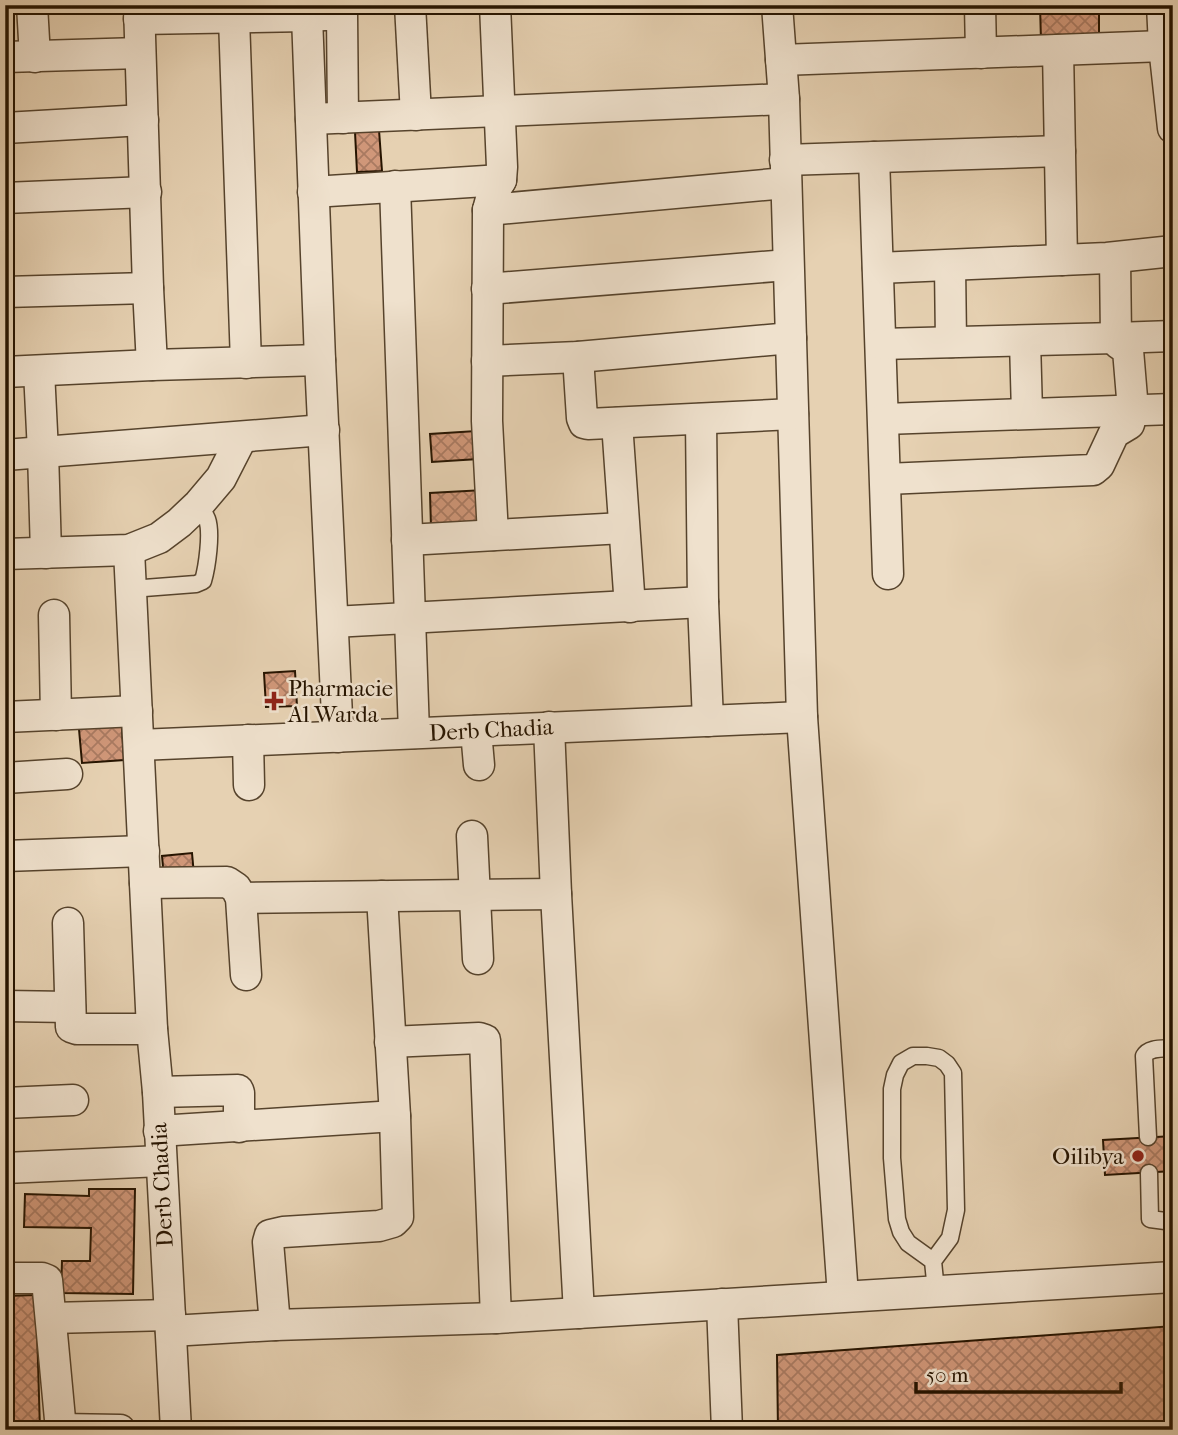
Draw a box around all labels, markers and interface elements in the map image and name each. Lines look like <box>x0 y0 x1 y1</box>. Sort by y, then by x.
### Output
place label: Pharmacie Al Warda <box>287 675 393 728</box>
marker: Pharmacie Al Warda <box>266 693 282 709</box>
street label: Derb Chadia <box>428 713 554 747</box>
street label: Derb Chadia <box>145 1122 179 1248</box>
place label: Oilibya <box>1052 1143 1124 1170</box>
marker: Oilibya <box>1130 1148 1146 1164</box>
scale bar <box>916 1351 1120 1395</box>
text: 50 m <box>926 1363 969 1387</box>

